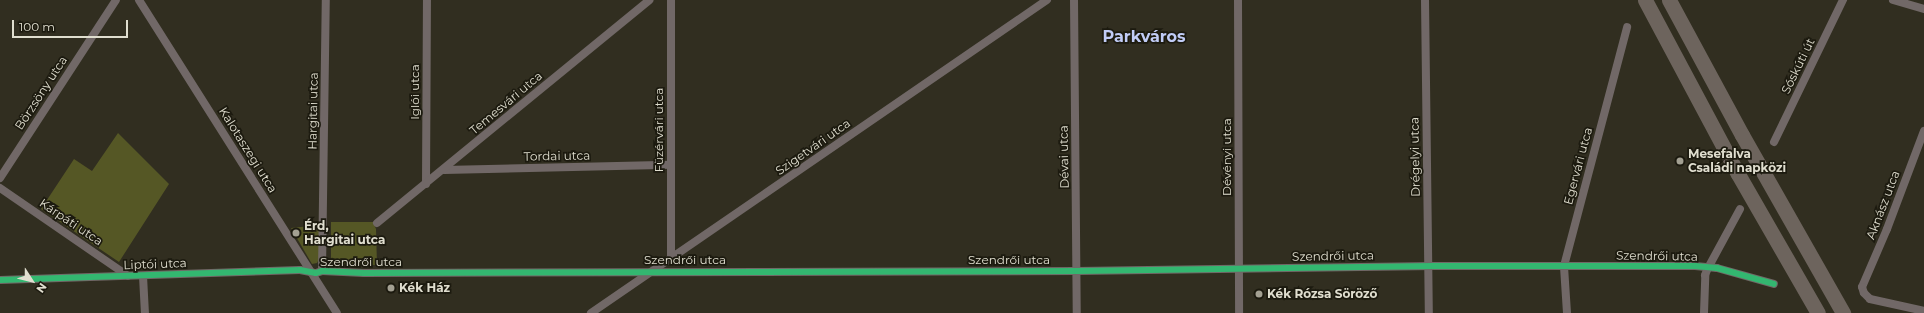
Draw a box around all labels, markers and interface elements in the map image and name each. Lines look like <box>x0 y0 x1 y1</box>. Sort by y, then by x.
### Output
scale bar <box>14 12 130 38</box>
text: 100 m <box>19 19 55 34</box>
district label: Parkváros <box>1103 27 1185 47</box>
street label: Sóskúti út <box>1778 36 1818 96</box>
street label: Börzsöny utca <box>12 53 70 133</box>
street label: Iglói utca <box>408 64 422 120</box>
street label: Temesvári utca <box>467 69 545 137</box>
street label: Hargitai utca <box>305 72 321 150</box>
street label: Füzérvári utca <box>652 88 666 172</box>
street label: Kalotaszegi utca <box>216 105 280 195</box>
street label: Szigetvári utca <box>773 116 853 178</box>
street label: Drégelyi utca <box>1407 117 1423 197</box>
street label: Dévényi utca <box>1220 118 1234 196</box>
street label: Dévai utca <box>1056 125 1072 189</box>
street label: Egervári utca <box>1561 126 1595 206</box>
place label: Mesefalva Családi napközi <box>1688 147 1786 175</box>
street label: Tordai utca <box>524 148 590 164</box>
marker: Mesefalva Családi napközi <box>1675 156 1685 166</box>
street label: Aknász utca <box>1863 169 1903 241</box>
street label: Kárpáti utca <box>37 196 105 248</box>
place label: Érd, Hargitai utca <box>304 219 385 247</box>
marker: Érd, Hargitai utca <box>291 228 301 238</box>
street label: Szendrői utca <box>1292 248 1374 264</box>
street label: Szendrői utca <box>1616 248 1698 264</box>
street label: Szendrői utca <box>644 253 726 267</box>
street label: Szendrői utca <box>968 253 1050 267</box>
street label: Szendrői utca <box>320 255 402 269</box>
street label: Liptói utca <box>123 256 187 272</box>
north arrow <box>12 261 52 301</box>
text: N <box>33 280 50 296</box>
place label: Kék Ház <box>399 281 450 295</box>
marker: Kék Ház <box>386 283 396 293</box>
place label: Kék Rózsa Söröző <box>1267 287 1377 301</box>
marker: Kék Rózsa Söröző <box>1254 289 1264 299</box>

